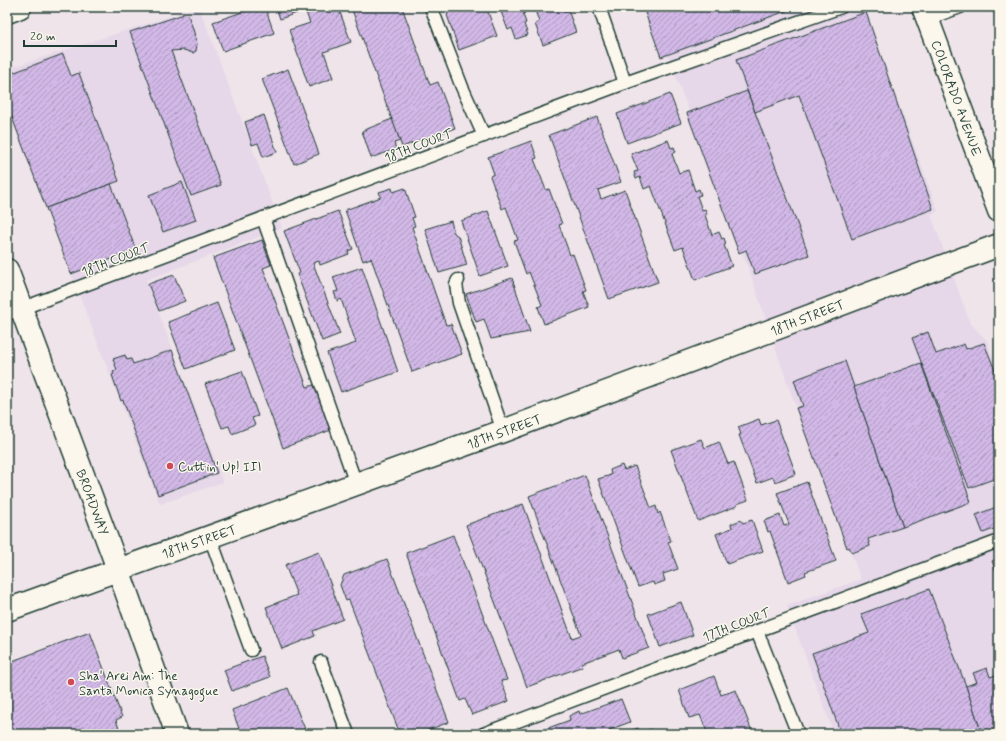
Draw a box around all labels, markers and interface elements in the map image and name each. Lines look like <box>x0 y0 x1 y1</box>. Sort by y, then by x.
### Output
scale bar <box>24 22 116 48</box>
text: 20 m <box>30 29 56 45</box>
street label: COLORADO AVENUE <box>927 38 985 159</box>
street label: 18TH COURT <box>382 125 456 167</box>
street label: 18TH COURT <box>79 239 153 281</box>
street label: 18TH STREET <box>768 296 847 340</box>
street label: 18TH STREET <box>465 411 544 454</box>
place label: Cuttin' Up! III <box>178 459 261 476</box>
marker: Cuttin' Up! III <box>165 461 175 471</box>
street label: BROADWAY <box>71 467 112 538</box>
street label: 18TH STREET <box>160 522 239 563</box>
street label: 17TH COURT <box>700 604 774 646</box>
place label: Sha' Arei Am: The Santa Monica Synagogue <box>79 668 219 702</box>
marker: Sha' Arei Am: The Santa Monica Synagogue <box>66 677 76 687</box>

